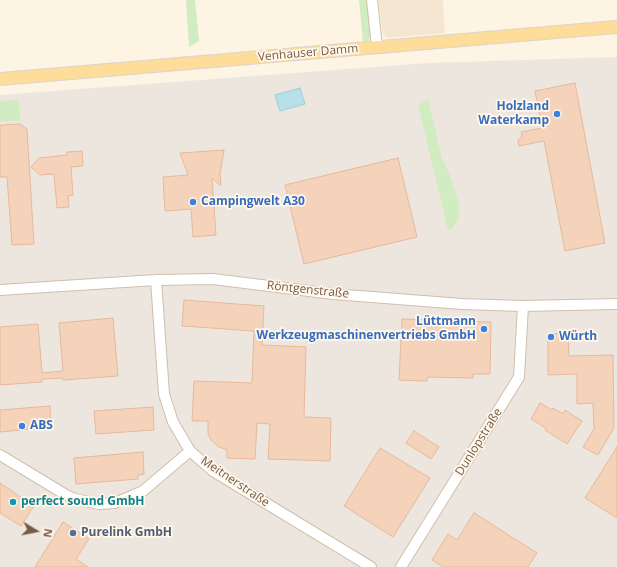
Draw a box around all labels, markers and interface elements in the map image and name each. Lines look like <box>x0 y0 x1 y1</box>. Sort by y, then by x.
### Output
street label: Venhauser Damm <box>257 41 359 65</box>
place label: Holzland Waterkamp <box>478 100 549 128</box>
marker: Holzland Waterkamp <box>552 109 562 119</box>
place label: Campingwelt A30 <box>201 195 305 209</box>
marker: Campingwelt A30 <box>188 197 198 207</box>
street label: Röntgenstraße <box>266 279 350 301</box>
place label: Lüttmann Werkzeugmaschinenvertriebs GmbH <box>257 315 476 343</box>
marker: Lüttmann Werkzeugmaschinenvertriebs GmbH <box>479 324 489 334</box>
place label: Würth <box>559 330 597 344</box>
marker: Würth <box>546 332 556 342</box>
street label: Dunlopstraße <box>453 406 505 478</box>
place label: ABS <box>30 419 53 433</box>
marker: ABS <box>17 421 27 431</box>
street label: Meitnerstraße <box>198 454 272 510</box>
place label: perfect sound GmbH <box>21 495 144 509</box>
marker: perfect sound GmbH <box>8 497 18 507</box>
north arrow <box>16 511 56 551</box>
place label: Purelink GmbH <box>81 526 172 540</box>
text: N <box>40 527 56 539</box>
marker: Purelink GmbH <box>68 528 78 538</box>

